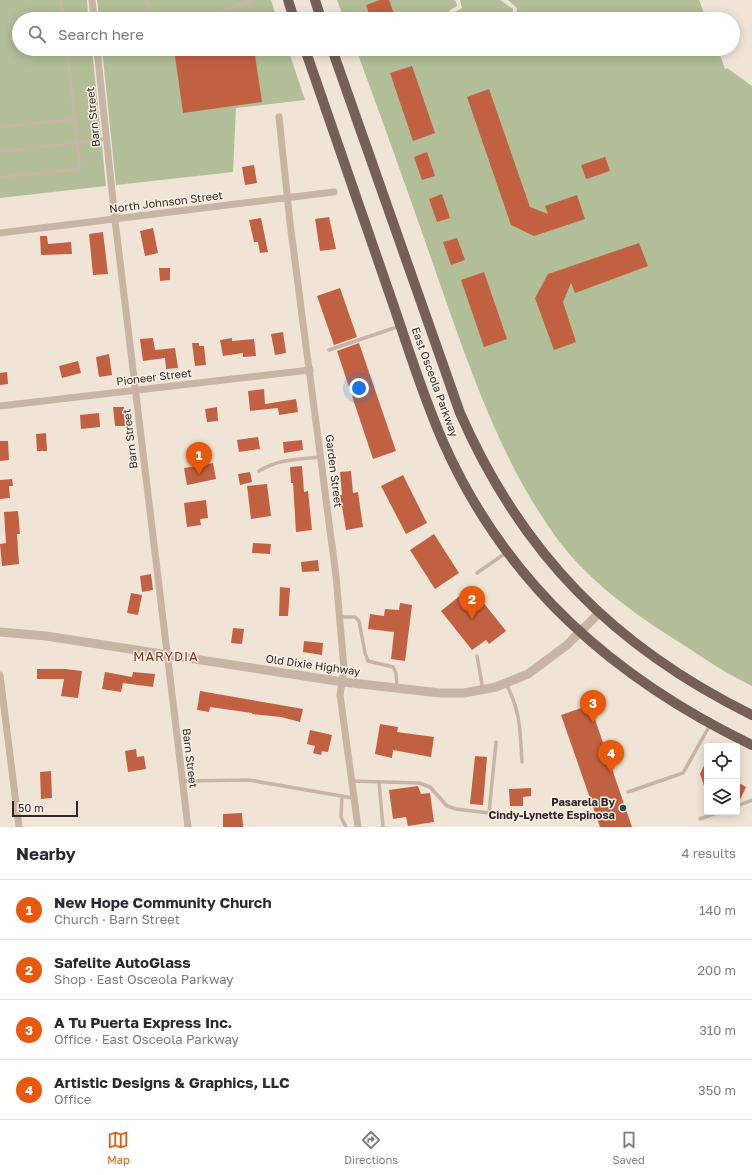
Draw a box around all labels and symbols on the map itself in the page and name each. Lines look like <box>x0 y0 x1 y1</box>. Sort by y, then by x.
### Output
street label: Barn Street <box>83 87 102 148</box>
street label: North Johnson Street <box>109 188 223 215</box>
street label: East Osceola Parkway <box>410 325 461 439</box>
street label: Pioneer Street <box>115 365 192 388</box>
your location <box>349 378 369 398</box>
street label: Barn Street <box>119 409 140 470</box>
street label: Garden Street <box>324 434 345 508</box>
pin: 1 <box>186 442 212 475</box>
pin: 2 <box>459 586 485 619</box>
district label: MARYDIA <box>133 648 199 664</box>
street label: Old Dixie Highway <box>265 651 361 678</box>
pin: 3 <box>580 690 606 723</box>
street label: Barn Street <box>180 727 201 788</box>
pin: 4 <box>598 740 624 773</box>
place label: Pasarela By Cindy-Lynette Espinosa <box>488 795 615 821</box>
scale bar <box>12 799 78 818</box>
marker: Pasarela By Cindy-Lynette Espinosa <box>618 803 628 813</box>

